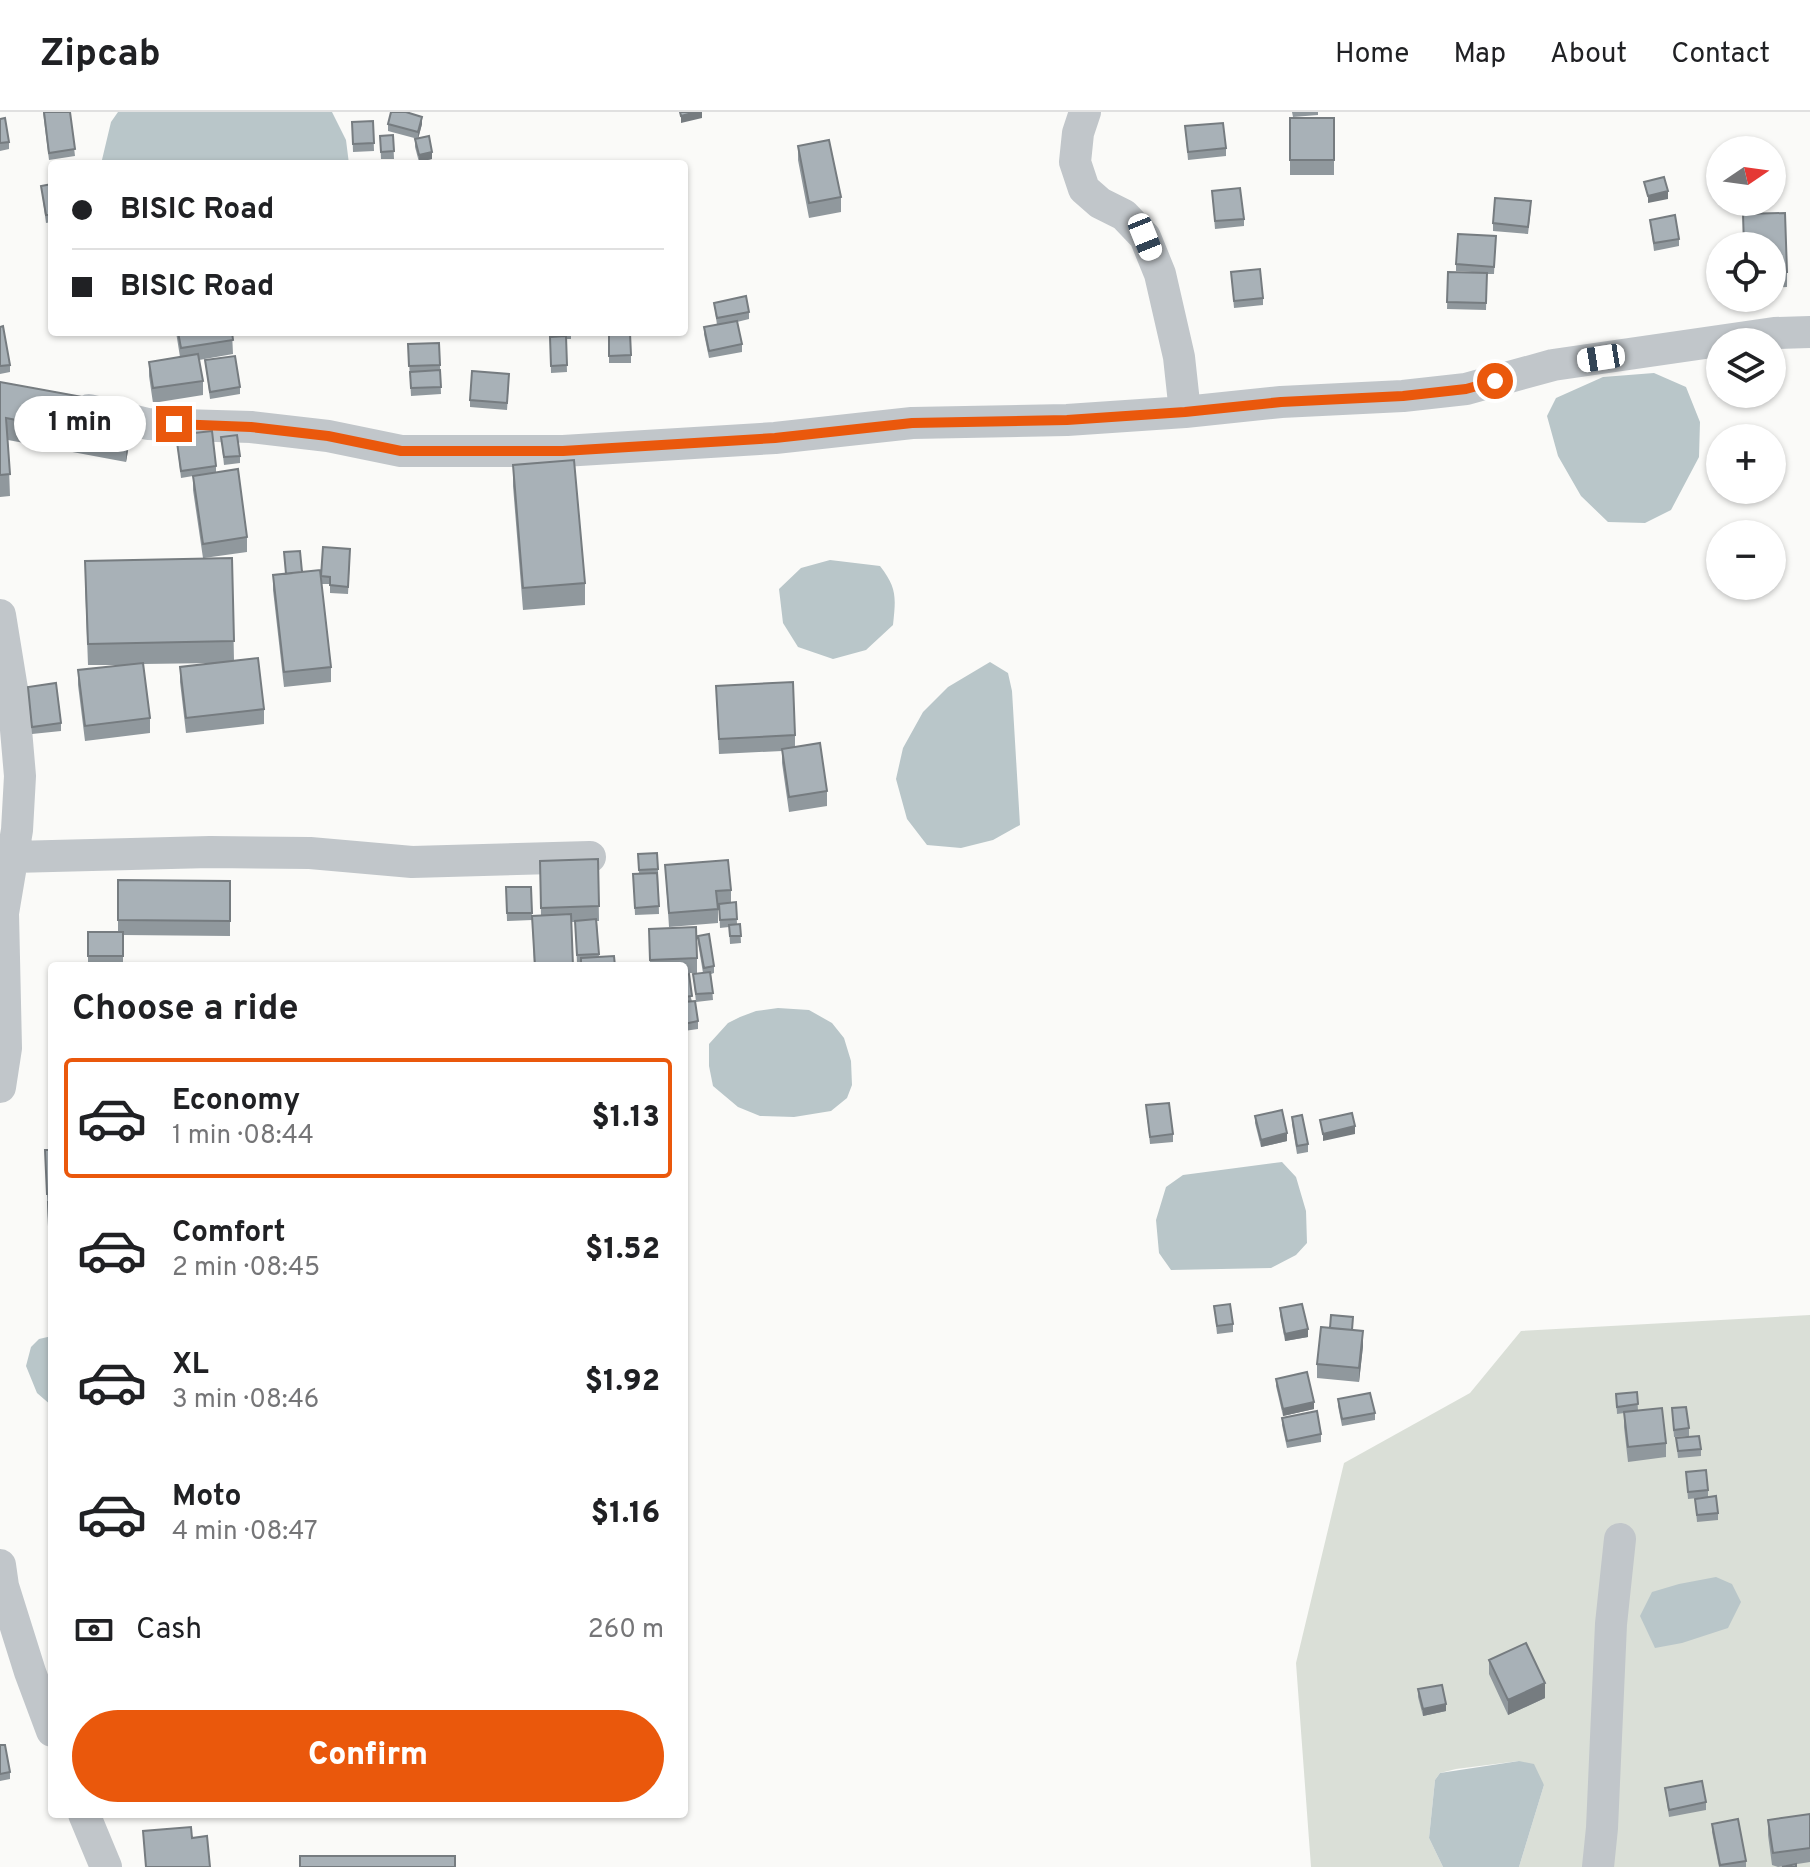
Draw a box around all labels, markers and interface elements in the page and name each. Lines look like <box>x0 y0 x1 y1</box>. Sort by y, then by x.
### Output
text: Zipcab <box>40 31 161 80</box>
text: Home <box>1335 37 1409 73</box>
text: Map <box>1453 37 1506 73</box>
text: About <box>1550 37 1627 73</box>
text: Contact <box>1671 37 1770 73</box>
north arrow <box>1706 136 1786 216</box>
map controls <box>1706 136 1786 600</box>
text: BISIC Road <box>120 192 274 229</box>
car <box>1125 210 1165 264</box>
button: locate <box>1706 232 1786 312</box>
text: BISIC Road <box>120 269 274 306</box>
button: layers <box>1706 328 1786 408</box>
car <box>1575 342 1627 374</box>
route start <box>1477 363 1513 399</box>
callout: 1 min <box>14 396 146 452</box>
route end <box>156 406 192 442</box>
text: 1 min <box>48 407 112 440</box>
button: + <box>1706 424 1786 504</box>
button: − <box>1706 520 1786 600</box>
text: Choose a ride <box>72 987 298 1033</box>
icon: car <box>76 1082 148 1154</box>
text: Economy <box>172 1083 300 1120</box>
text: $1.13 <box>591 1100 660 1137</box>
text: 1 min · 08:44 <box>172 1120 314 1153</box>
icon: car <box>76 1214 148 1286</box>
text: Comfort <box>172 1215 285 1252</box>
text: $1.52 <box>585 1232 660 1269</box>
text: 2 min · 08:45 <box>172 1252 320 1285</box>
icon: car <box>76 1346 148 1418</box>
text: XL <box>172 1347 209 1384</box>
text: $1.92 <box>585 1364 660 1401</box>
text: 3 min · 08:46 <box>172 1384 319 1417</box>
icon: car <box>76 1478 148 1550</box>
text: Moto <box>172 1479 242 1516</box>
text: $1.16 <box>591 1496 660 1533</box>
text: 4 min · 08:47 <box>172 1516 318 1549</box>
icon: cash <box>72 1608 116 1652</box>
text: Cash <box>136 1612 202 1649</box>
text: 260 m <box>588 1614 664 1647</box>
button: Confirm <box>72 1710 664 1802</box>

